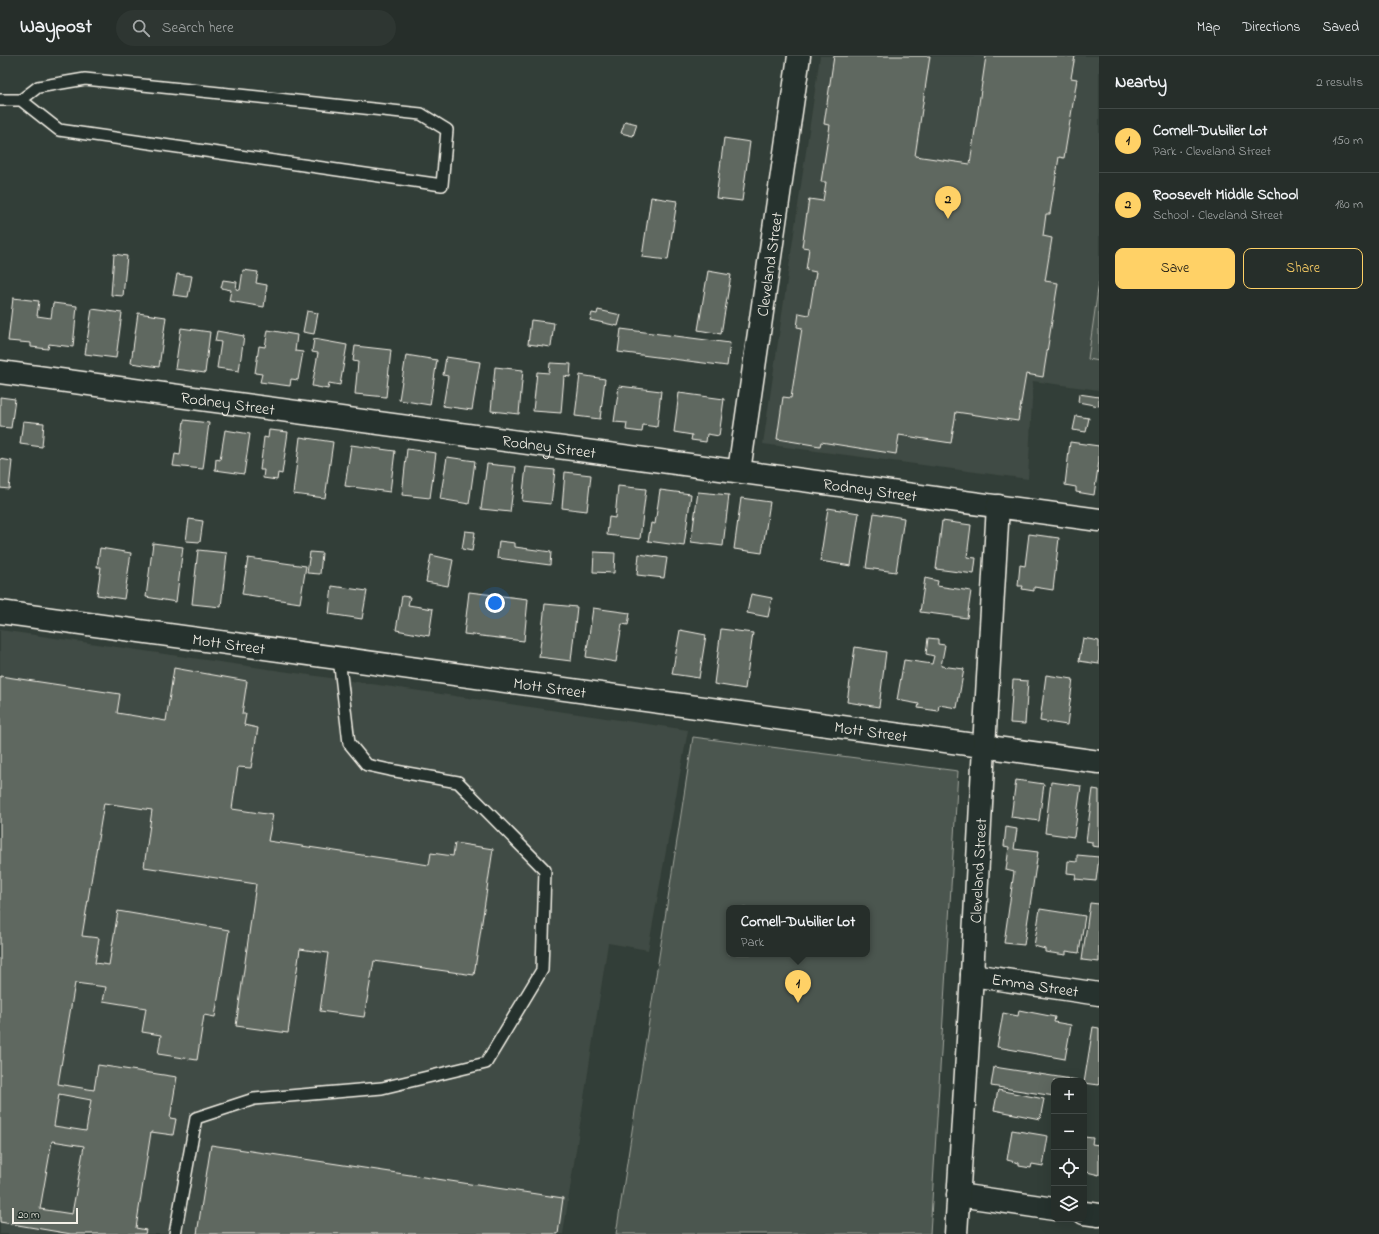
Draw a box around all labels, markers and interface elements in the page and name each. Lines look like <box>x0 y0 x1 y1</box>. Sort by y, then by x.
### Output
search box <box>116 10 396 46</box>
text: Waypost <box>20 14 92 41</box>
icon: search <box>130 17 152 39</box>
text: Search here <box>162 17 234 39</box>
text: Map <box>1197 17 1220 38</box>
text: Directions <box>1242 17 1300 38</box>
text: Saved <box>1322 17 1359 38</box>
text: Nearby <box>1115 70 1167 95</box>
text: 2 results <box>1316 73 1363 92</box>
text: Cornell-Dubilier Lot <box>1153 120 1267 142</box>
text: 1 <box>1126 131 1130 150</box>
text: 150 m <box>1332 131 1363 150</box>
text: Park · Cleveland Street <box>1153 142 1271 161</box>
text: Roosevelt Middle School <box>1153 184 1298 206</box>
pin: 2 <box>935 186 961 219</box>
text: 2 <box>1125 195 1131 214</box>
text: 180 m <box>1335 195 1363 214</box>
text: School · Cleveland Street <box>1153 206 1283 225</box>
street label: Cleveland Street <box>751 210 790 318</box>
button: Save <box>1115 248 1235 289</box>
button: Share <box>1243 248 1363 289</box>
street label: Rodney Street <box>179 386 277 423</box>
street label: Rodney Street <box>500 430 598 466</box>
street label: Rodney Street <box>821 473 919 509</box>
your location <box>485 593 505 613</box>
street label: Mott Street <box>191 628 267 662</box>
street label: Mott Street <box>512 672 588 706</box>
street label: Mott Street <box>833 716 909 750</box>
street label: Cleveland Street <box>965 817 994 924</box>
popup <box>726 905 870 957</box>
text: Cornell-Dubilier Lot <box>741 911 855 933</box>
text: Park <box>741 933 764 952</box>
street label: Emma Street <box>990 968 1081 1005</box>
pin: 1 <box>785 970 811 1003</box>
map controls <box>1051 1078 1087 1222</box>
button: + <box>1051 1078 1087 1114</box>
button: − <box>1051 1114 1087 1150</box>
button: locate <box>1051 1150 1087 1186</box>
button: layers <box>1051 1186 1087 1222</box>
scale bar <box>12 1206 78 1225</box>
text: 20 m <box>18 1207 40 1223</box>

